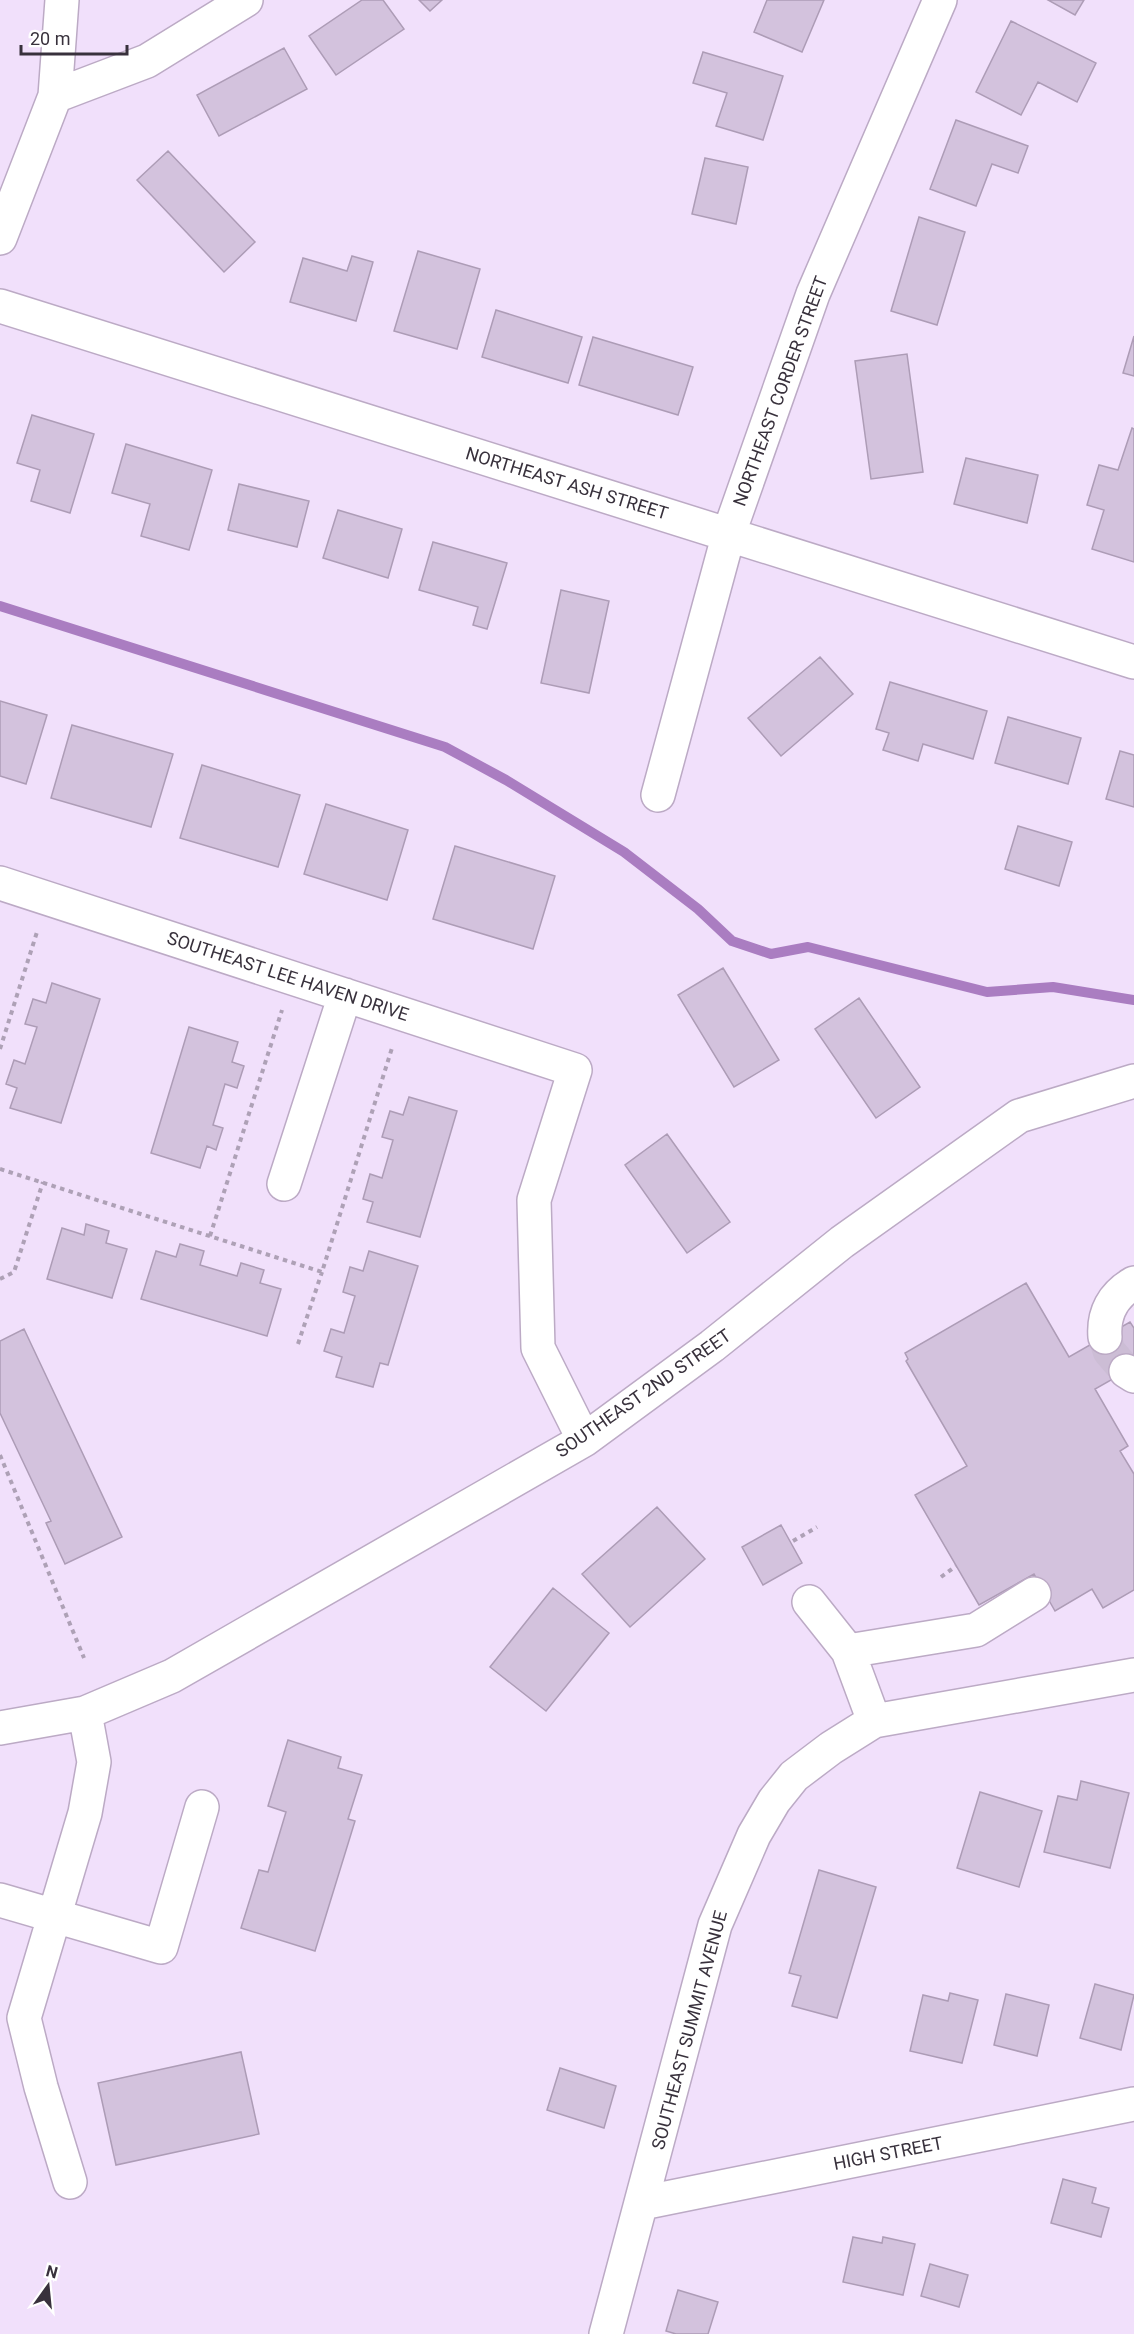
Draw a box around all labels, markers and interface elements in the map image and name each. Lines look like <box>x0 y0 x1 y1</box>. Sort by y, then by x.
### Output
scale bar <box>21 18 128 56</box>
text: 20 m <box>30 28 70 49</box>
street label: NORTHEAST CORDER STREET <box>729 273 832 509</box>
street label: NORTHEAST ASH STREET <box>463 442 671 524</box>
street label: SOUTHEAST LEE HAVEN DRIVE <box>164 927 412 1025</box>
street label: SOUTHEAST 2ND STREET <box>551 1324 735 1462</box>
street label: SOUTHEAST SUMMIT AVENUE <box>647 1908 731 2152</box>
street label: HIGH STREET <box>831 2132 945 2174</box>
north arrow <box>18 2256 78 2316</box>
text: N <box>44 2261 60 2283</box>

